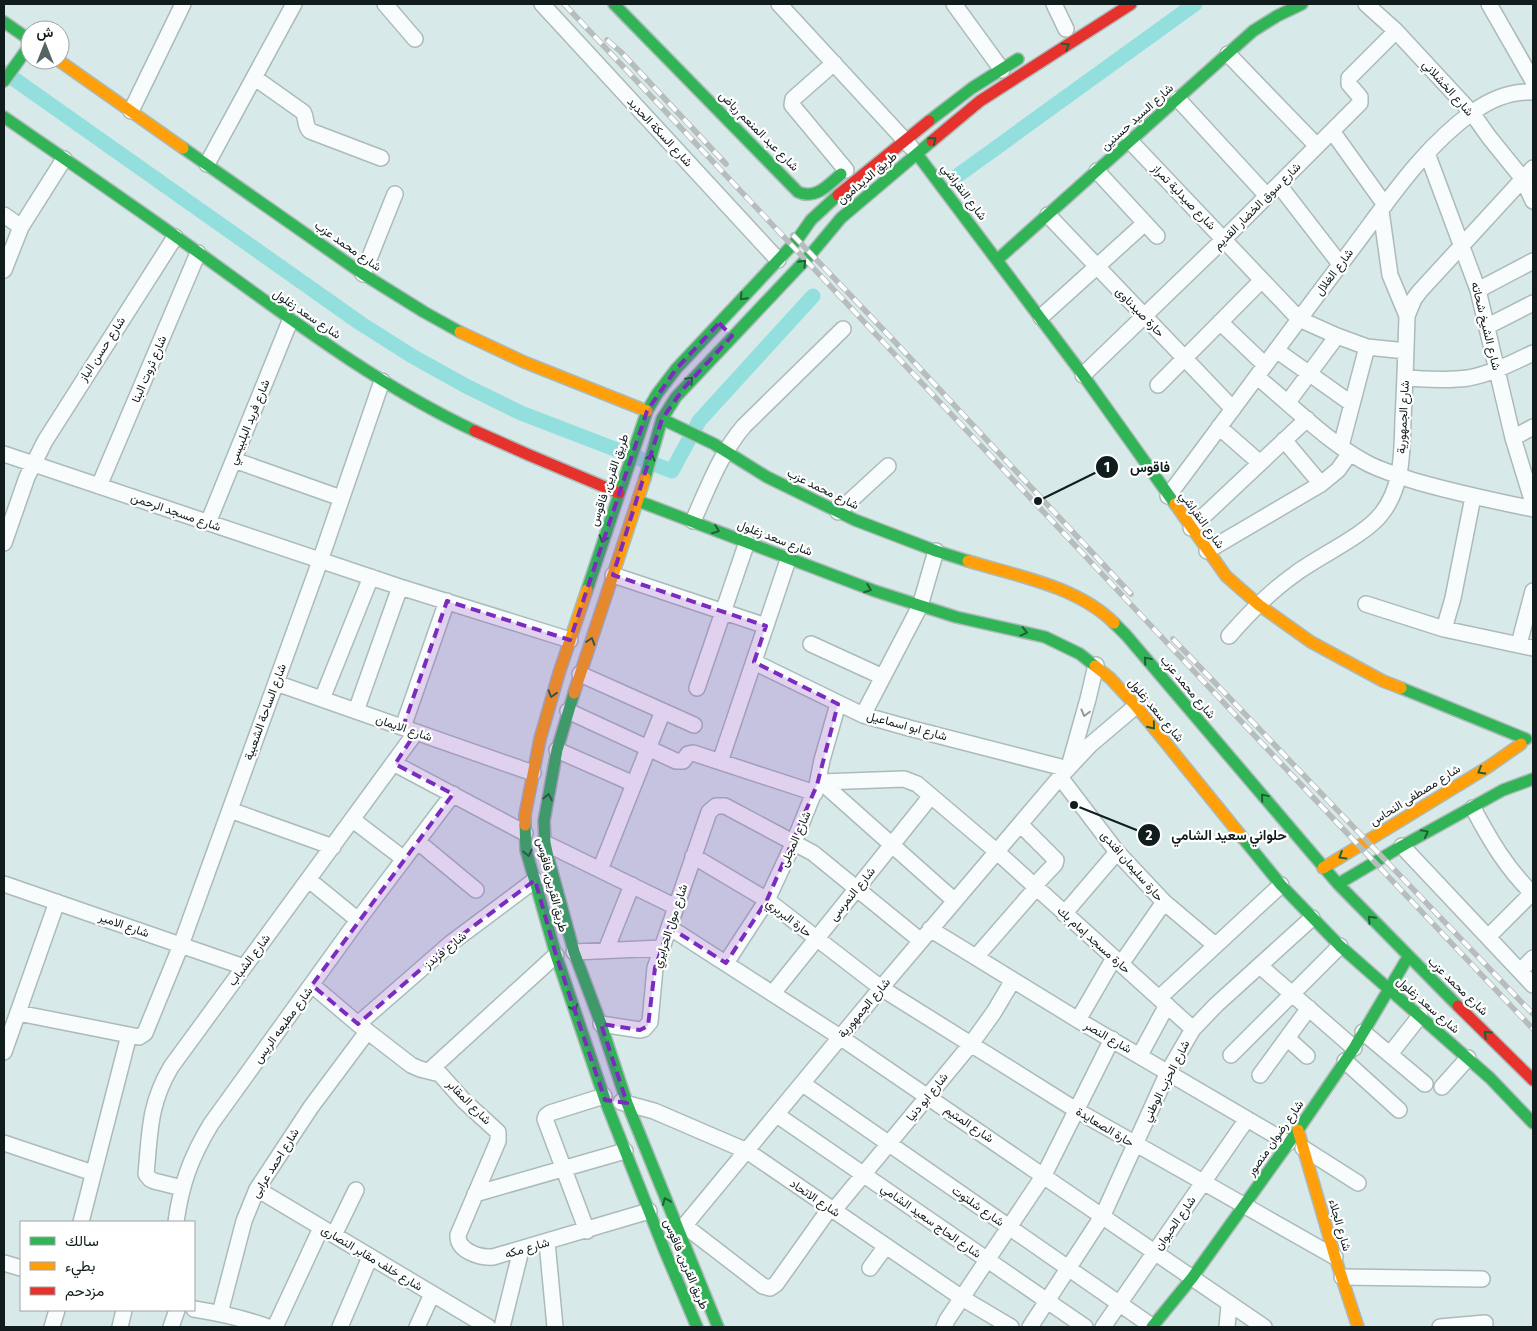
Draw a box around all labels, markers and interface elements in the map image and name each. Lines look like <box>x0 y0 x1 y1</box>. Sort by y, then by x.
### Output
north arrow <box>20 20 70 70</box>
text: ش <box>37 24 54 41</box>
one-way arrow <box>1060 43 1069 52</box>
street label: شارع الخشلاني <box>1417 57 1477 121</box>
street label: شارع السيد حسنين <box>1098 81 1177 155</box>
street label: شارع عبد المنعم رياض <box>715 88 802 175</box>
street label: شارع السكة الحديد <box>623 95 696 171</box>
one-way arrow <box>928 136 937 145</box>
street label: طريق الديدامون <box>834 149 900 208</box>
street label: شارع سوق الخضار القديم <box>1210 159 1305 254</box>
street label: شارع النقراشي <box>936 161 990 225</box>
street label: شارع صيدلية تمراز <box>1147 161 1219 234</box>
street label: شارع محمد عزب <box>311 218 384 276</box>
street label: شارع الغلال <box>1312 246 1358 299</box>
one-way arrow <box>797 259 806 268</box>
street label: شارع الشيخ شحاته <box>1466 280 1504 372</box>
street label: حارة صيدناوى <box>1112 284 1167 341</box>
street label: شارع سعد زغلول <box>269 286 344 343</box>
one-way arrow <box>740 292 749 301</box>
street label: شارع حسن الباز <box>75 314 130 386</box>
street label: شارع ثروت البنا <box>129 333 171 405</box>
street label: شارع فريد البلبيسي <box>226 377 275 468</box>
one-way arrow <box>684 377 693 386</box>
street label: شارع الجمهورية <box>1394 380 1414 454</box>
street label: طريق القرين, فاقوس <box>587 432 632 528</box>
callout: فاقوس <box>1095 452 1180 481</box>
one-way arrow <box>645 453 655 462</box>
text: 1 <box>1104 458 1110 476</box>
text: فاقوس <box>1130 459 1170 476</box>
street label: شارع محمد عزب <box>784 466 861 514</box>
street label: شارع النقراشي <box>1174 489 1227 553</box>
street label: شارع مسجد الرحمن <box>128 490 223 536</box>
street label: شارع سعد زغلول <box>735 517 814 561</box>
one-way arrow <box>712 525 720 535</box>
one-way arrow <box>599 535 609 543</box>
one-way arrow <box>863 582 872 593</box>
one-way arrow <box>1020 626 1029 637</box>
one-way arrow <box>586 637 596 645</box>
street label: شارع محمد عزب <box>1156 653 1218 723</box>
one-way arrow <box>1145 657 1153 666</box>
street label: شارع الساحة الشعبية <box>241 662 291 763</box>
street label: شارع سعد زغلول <box>1124 675 1187 746</box>
one-way arrow <box>548 689 558 697</box>
one-way arrow <box>1080 708 1090 716</box>
street label: شارع ابو اسماعيل <box>865 709 949 745</box>
street label: شارع الايمان <box>373 712 434 746</box>
one-way arrow <box>1146 720 1154 729</box>
street label: شارع مصطفى النحاس <box>1367 761 1464 830</box>
one-way arrow <box>1477 765 1486 775</box>
one-way arrow <box>543 792 553 801</box>
one-way arrow <box>1260 794 1269 803</box>
street label: شارع المجلى <box>776 809 815 870</box>
callout: حلواني سعيد الشامي <box>1136 820 1297 849</box>
text: 2 <box>1145 826 1153 844</box>
text: حلواني سعيد الشامي <box>1171 827 1287 847</box>
street label: حارة سليمان افندى <box>1097 828 1166 905</box>
one-way arrow <box>1420 829 1429 839</box>
street label: طريق القرين, فاقوس <box>533 836 571 934</box>
one-way arrow <box>522 848 533 857</box>
one-way arrow <box>1339 850 1348 860</box>
street label: شارع النمرسى <box>826 864 879 925</box>
street label: شارع مول الحرايري <box>650 882 693 971</box>
street label: حارة البربري <box>762 896 815 943</box>
street label: حارة مسجد إمام بك <box>1054 904 1133 977</box>
street label: شارع الامير <box>95 910 151 942</box>
one-way arrow <box>1368 916 1377 925</box>
street label: شارع فرندز <box>420 929 470 973</box>
street label: شارع الشباب <box>225 931 275 990</box>
street label: شارع محمد عزب <box>1424 954 1491 1020</box>
street label: شارع سعد زغلول <box>1392 974 1462 1038</box>
street label: شارع الجمهورية <box>835 975 895 1042</box>
street label: شارع مطبعه الريس <box>251 984 317 1067</box>
one-way arrow <box>568 1004 578 1012</box>
street label: شارع النصر <box>1080 1017 1134 1058</box>
one-way arrow <box>1483 1030 1492 1039</box>
street label: شارع الحزب الوطني <box>1139 1038 1195 1125</box>
street label: شارع ابو دنيا <box>903 1070 952 1125</box>
street label: شارع المقابر <box>442 1076 494 1129</box>
street label: شارع رضوان منصور <box>1243 1097 1308 1181</box>
street label: شارع المتيم <box>941 1102 996 1147</box>
street label: حارة الصعايدة <box>1073 1104 1136 1151</box>
street label: شارع احمد عرابى <box>248 1126 304 1201</box>
street label: شارع الاتحاد <box>786 1176 843 1221</box>
street label: شارع الحاج سعيد الشامي <box>876 1181 984 1263</box>
street label: شارع شلتوت <box>948 1183 1007 1231</box>
street label: شارع الحيوان <box>1151 1193 1200 1254</box>
one-way arrow <box>662 1197 673 1206</box>
street label: شارع الجلاء <box>1324 1197 1354 1253</box>
street label: طريق القرين, فاقوس <box>660 1217 711 1312</box>
legend <box>20 1221 195 1311</box>
street label: شارع خلف مقابر النصارى <box>318 1222 425 1295</box>
text: سالك <box>65 1232 99 1250</box>
street label: شارع مكه <box>503 1235 551 1263</box>
text: بطيء <box>65 1257 95 1279</box>
text: مزدحم <box>65 1282 104 1301</box>

